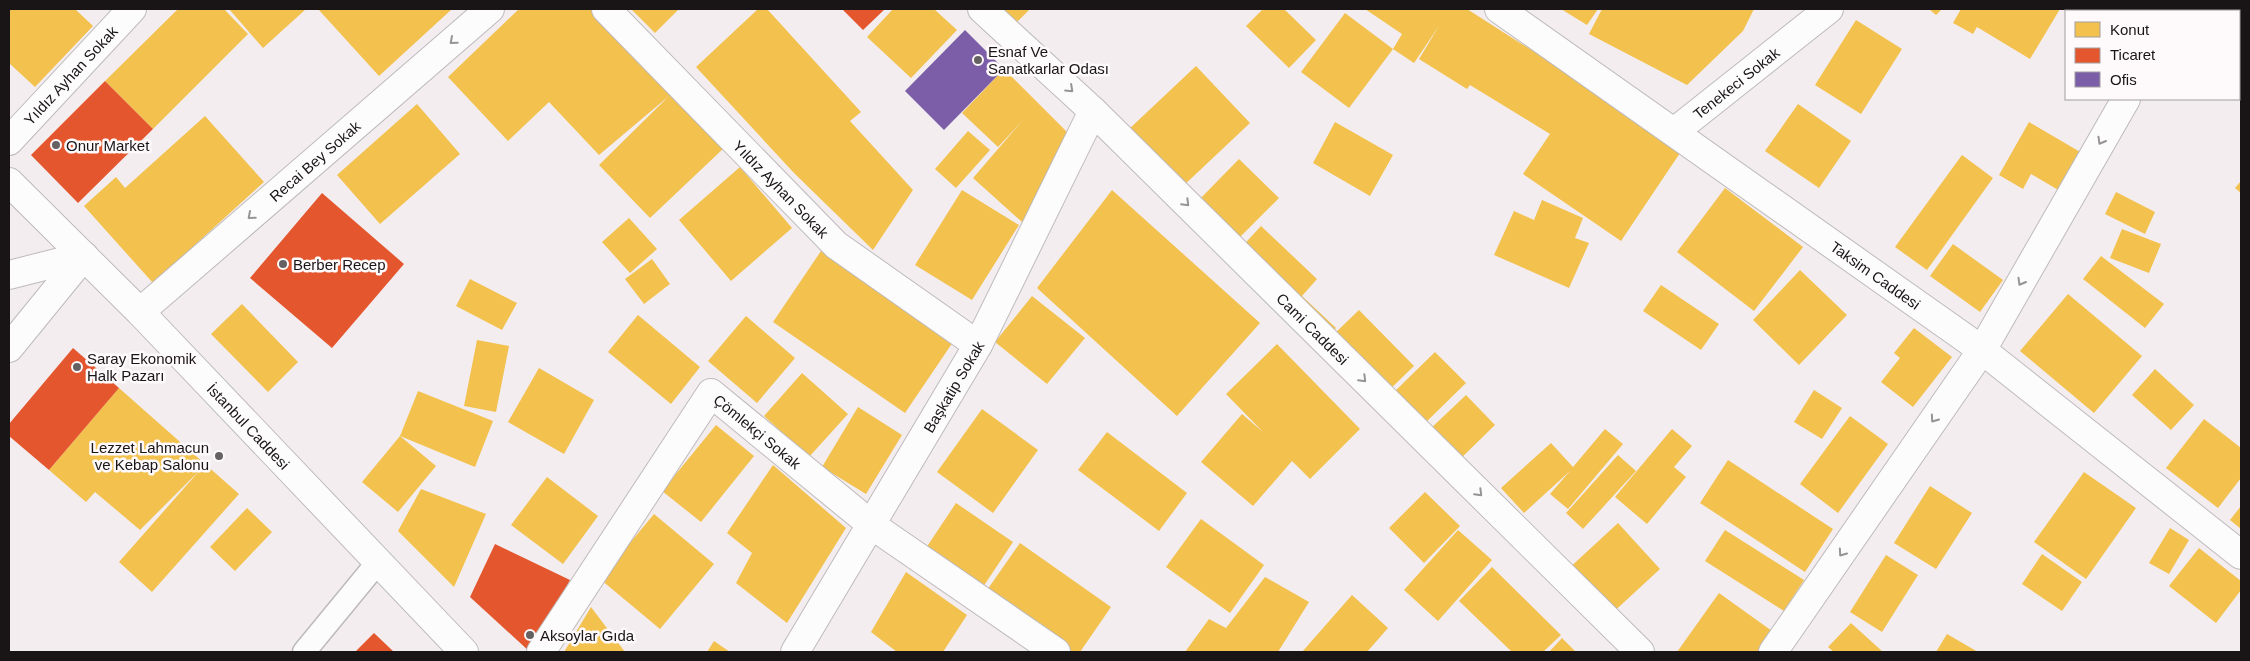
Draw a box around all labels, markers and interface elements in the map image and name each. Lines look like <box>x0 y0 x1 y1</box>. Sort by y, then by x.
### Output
legend <box>2065 10 2240 100</box>
text: Konut <box>2110 21 2150 38</box>
street label: Yıldız Ayhan Sokak <box>20 22 121 128</box>
one-way arrow <box>450 35 459 44</box>
place label: Esnaf Ve Sanatkarlar Odası <box>988 43 1109 77</box>
street label: Tenekeci Sokak <box>1689 43 1783 122</box>
text: Ticaret <box>2110 46 2156 63</box>
marker: Esnaf Ve Sanatkarlar Odası <box>972 54 984 66</box>
text: Ofis <box>2110 71 2137 88</box>
one-way arrow <box>1064 83 1073 92</box>
street label: Recai Bey Sokak <box>266 117 364 205</box>
one-way arrow <box>2098 136 2108 145</box>
place label: Onur Market <box>66 137 150 154</box>
street label: Yıldız Ayhan Sokak <box>730 137 833 241</box>
marker: Onur Market <box>50 139 62 151</box>
one-way arrow <box>1180 197 1189 206</box>
one-way arrow <box>248 210 257 219</box>
street label: Taksim Caddesi <box>1827 237 1924 312</box>
place label: Berber Recep <box>293 256 386 273</box>
marker: Berber Recep <box>277 258 289 270</box>
one-way arrow <box>2017 277 2027 286</box>
street label: Cami Caddesi <box>1273 289 1352 368</box>
street label: Başkatip Sokak <box>919 337 987 435</box>
place label: Saray Ekonomik Halk Pazarı <box>87 350 197 384</box>
marker: Saray Ekonomik Halk Pazarı <box>71 361 83 373</box>
one-way arrow <box>1358 373 1367 382</box>
street label: İstanbul Caddesi <box>204 380 293 472</box>
street label: Çömlekçi Sokak <box>711 390 805 472</box>
one-way arrow <box>1931 414 1940 423</box>
place label: Lezzet Lahmacun ve Kebap Salonu <box>91 439 209 473</box>
marker: Lezzet Lahmacun ve Kebap Salonu <box>213 450 225 462</box>
one-way arrow <box>1473 488 1482 497</box>
one-way arrow <box>1839 547 1848 557</box>
place label: Aksoylar Gıda <box>540 627 635 644</box>
marker: Aksoylar Gıda <box>524 629 536 641</box>

